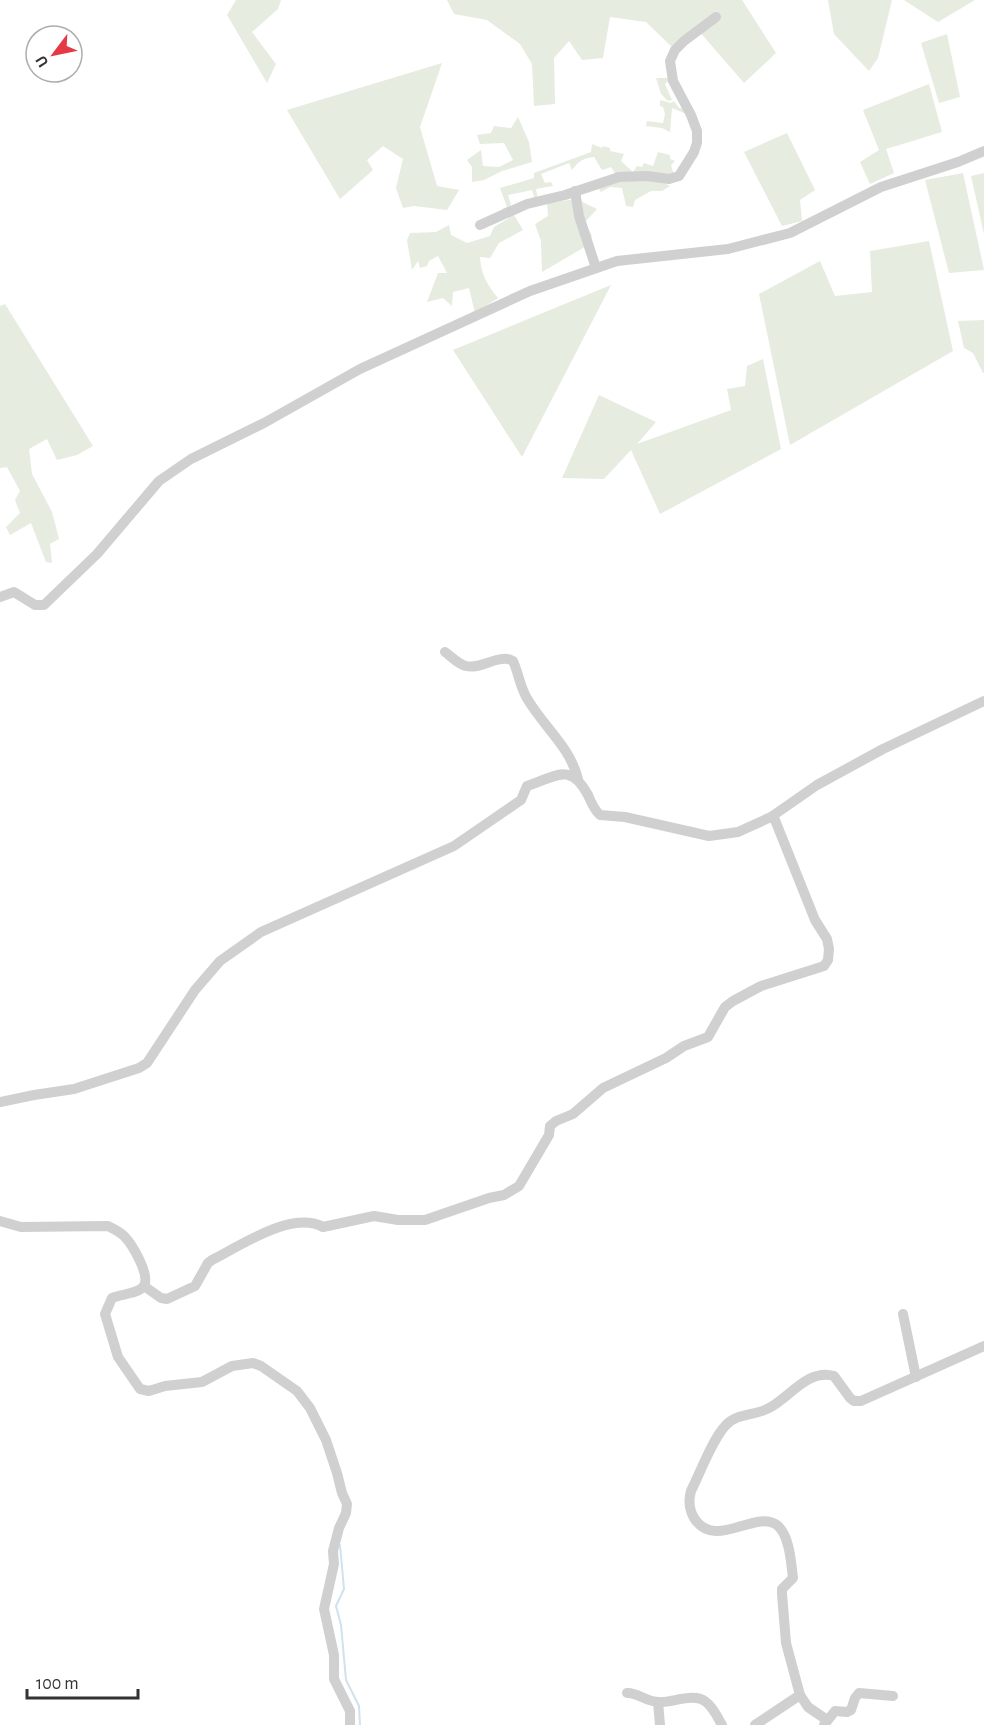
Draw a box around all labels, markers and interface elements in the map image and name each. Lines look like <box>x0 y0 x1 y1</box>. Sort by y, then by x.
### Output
north arrow <box>24 24 84 84</box>
text: U <box>33 53 52 70</box>
scale bar <box>27 1662 138 1700</box>
text: 100 m <box>36 1675 79 1693</box>

